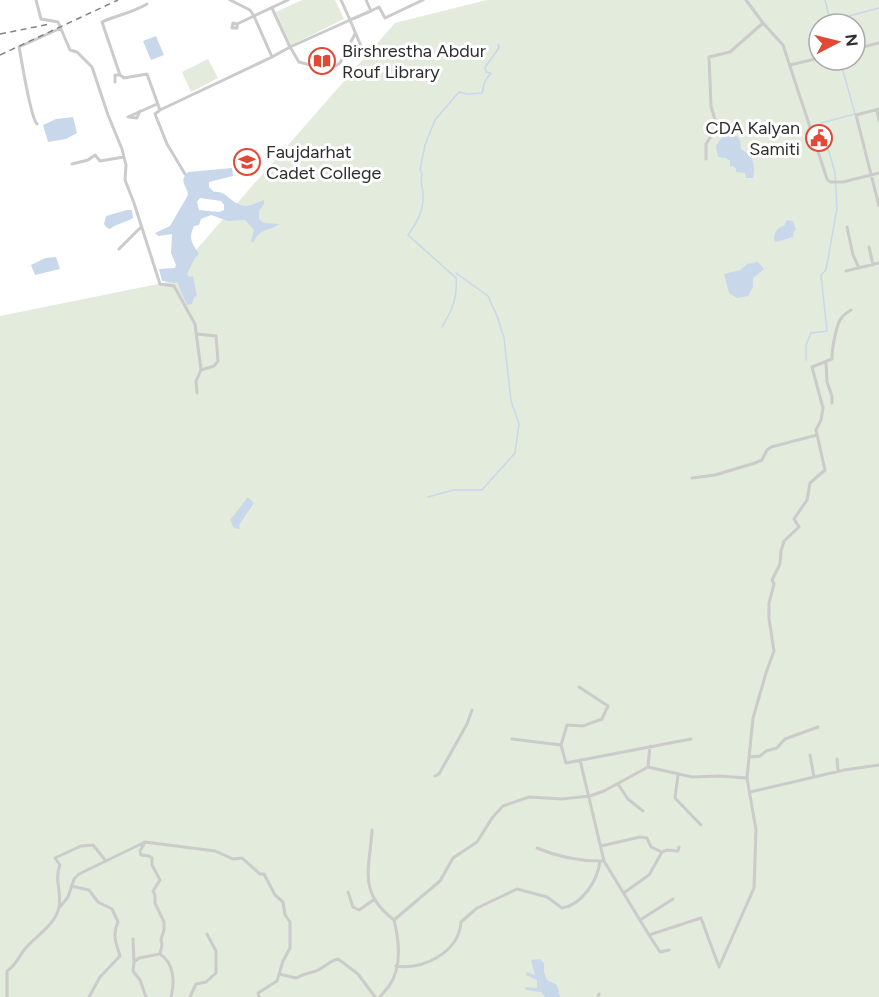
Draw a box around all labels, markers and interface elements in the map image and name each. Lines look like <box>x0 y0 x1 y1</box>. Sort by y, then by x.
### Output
north arrow <box>807 12 867 72</box>
text: N <box>841 33 862 48</box>
place label: Birshrestha Abdur Rouf Library <box>342 40 486 83</box>
library icon: Birshrestha Abdur Rouf Library <box>307 46 337 76</box>
place label: CDA Kalyan Samiti <box>706 117 800 160</box>
public building icon: CDA Kalyan Samiti <box>804 123 834 153</box>
place label: Faujdarhat Cadet College <box>266 141 382 184</box>
school or university icon: Faujdarhat Cadet College <box>232 147 262 177</box>

